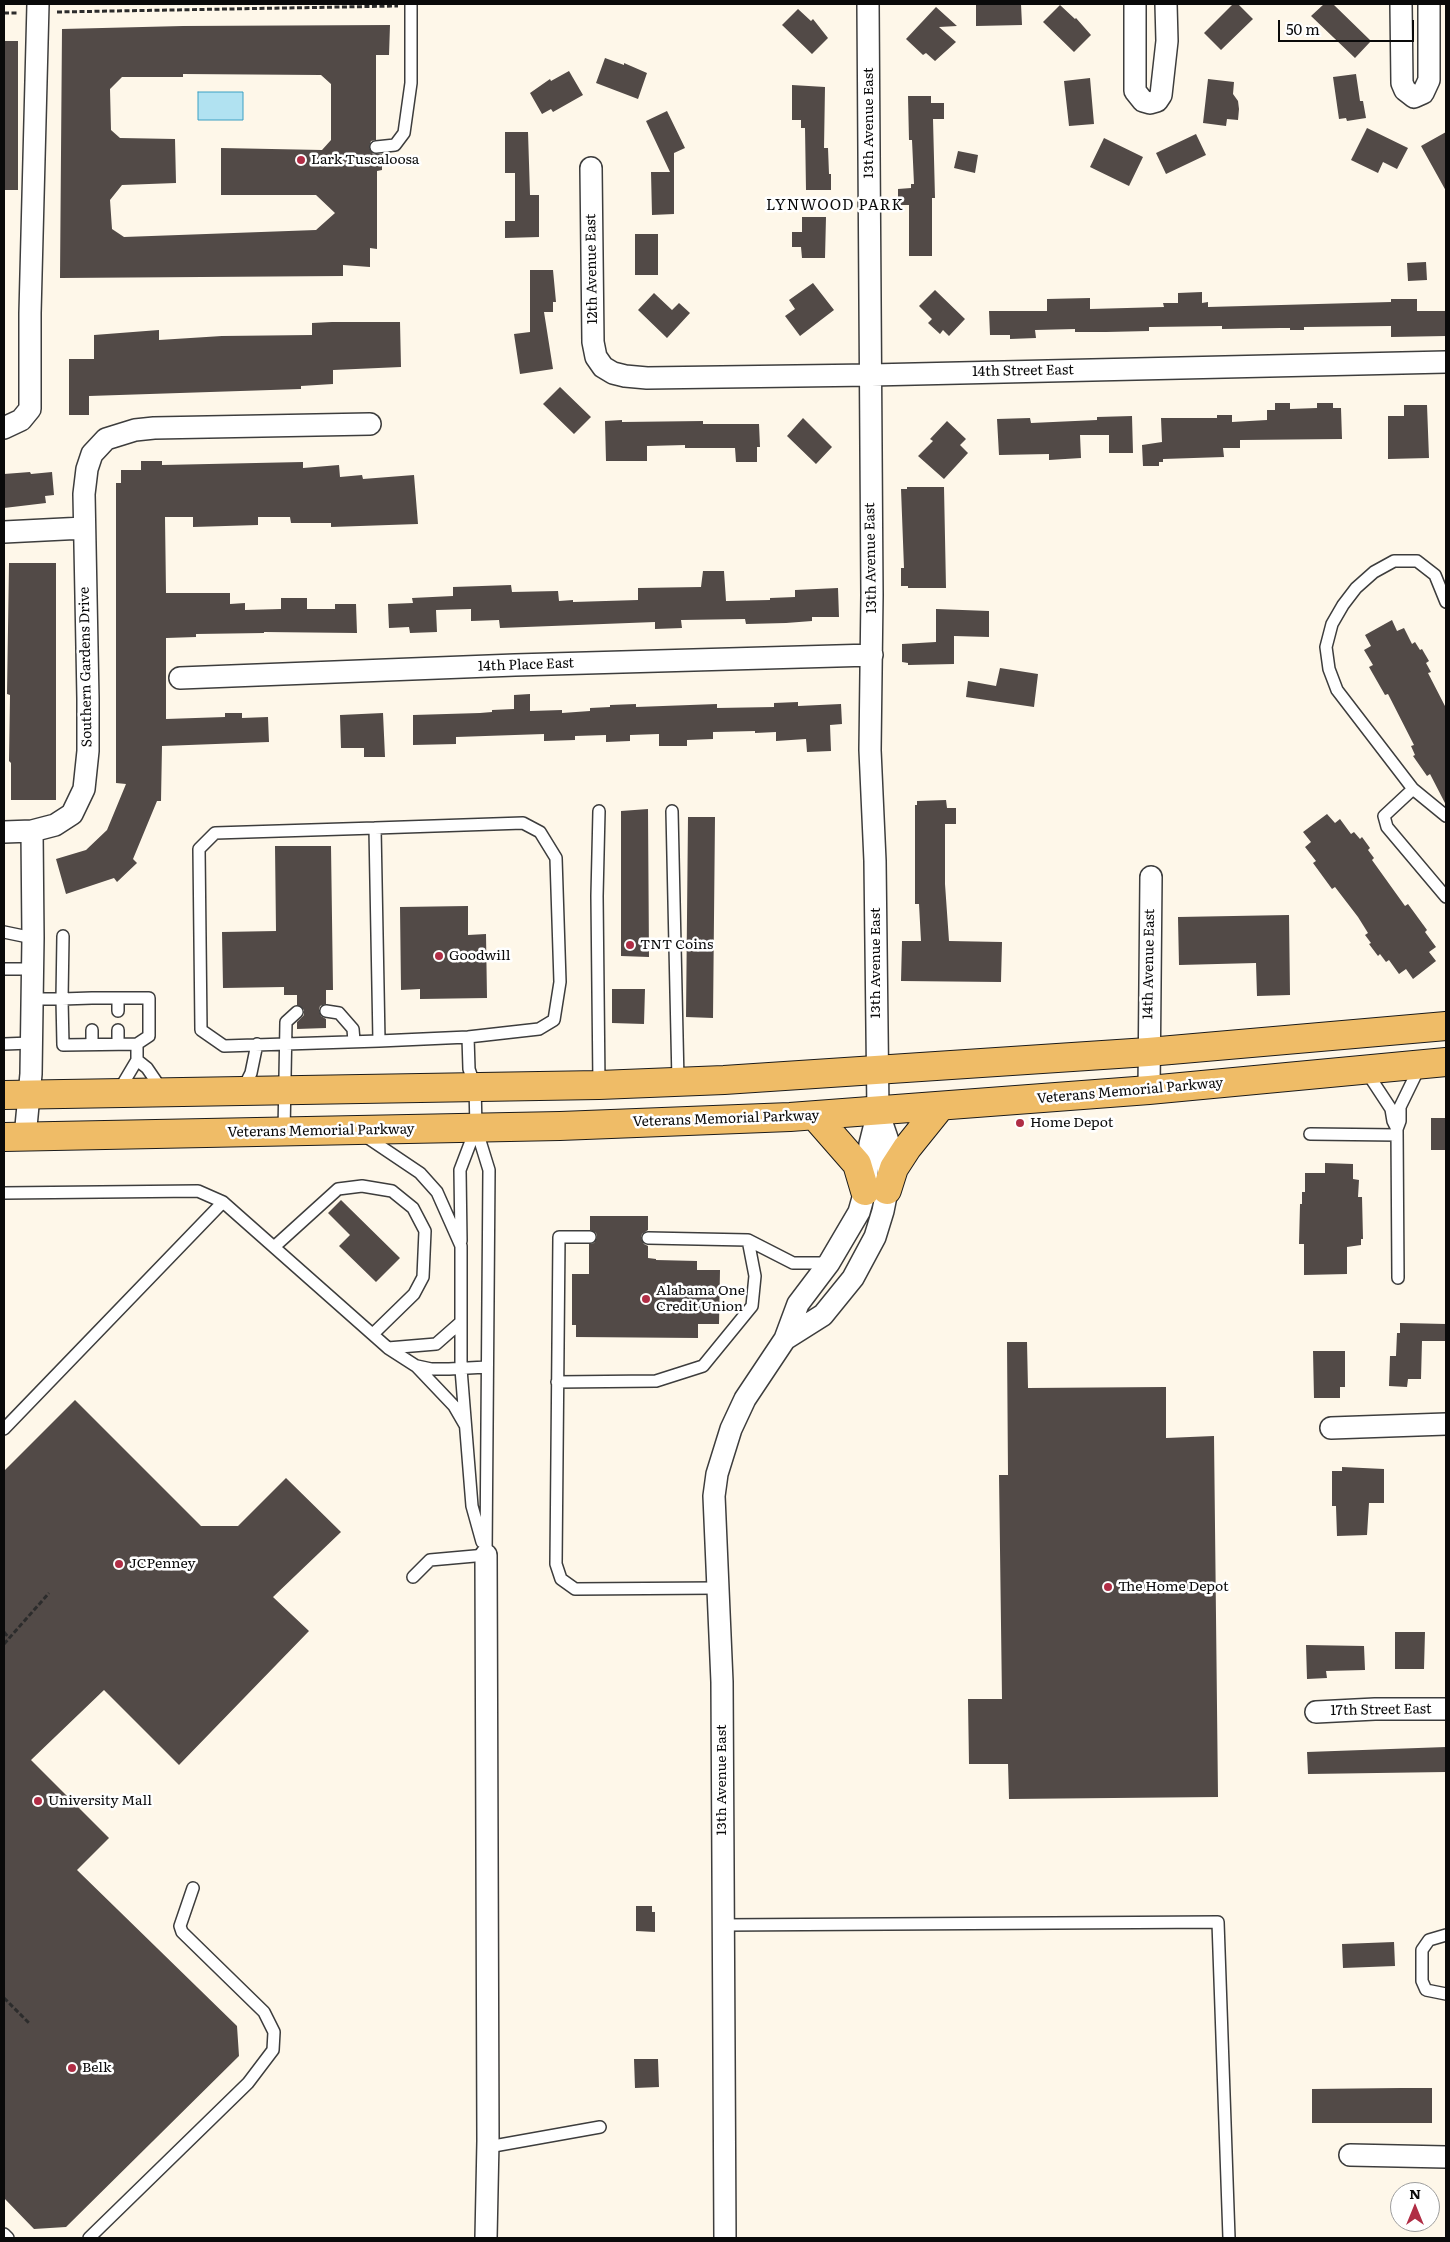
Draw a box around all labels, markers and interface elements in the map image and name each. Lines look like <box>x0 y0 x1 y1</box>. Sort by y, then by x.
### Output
scale bar <box>1280 10 1416 42</box>
text: 50 m <box>1286 17 1320 40</box>
street label: 13th Avenue East <box>861 67 877 179</box>
place label: Lark Tuscaloosa <box>311 152 419 168</box>
marker: Lark Tuscaloosa <box>295 154 307 166</box>
district label: LYNWOOD PARK <box>765 197 905 215</box>
street label: 12th Avenue East <box>583 214 601 324</box>
street label: 14th Street East <box>972 362 1074 380</box>
street label: 13th Avenue East <box>862 502 880 614</box>
street label: Southern Gardens Drive <box>76 587 96 747</box>
street label: 14th Place East <box>478 655 574 675</box>
street label: 13th Avenue East <box>868 907 884 1019</box>
street label: 14th Avenue East <box>1140 909 1158 1019</box>
place label: TNT Coins <box>640 937 713 953</box>
marker: TNT Coins <box>624 939 636 951</box>
place label: Goodwill <box>449 948 510 964</box>
marker: Goodwill <box>433 950 445 962</box>
street label: Veterans Memorial Parkway <box>1036 1074 1224 1108</box>
street label: Veterans Memorial Parkway <box>632 1107 820 1131</box>
place label: Home Depot <box>1030 1115 1113 1131</box>
marker: Home Depot <box>1014 1117 1026 1129</box>
street label: Veterans Memorial Parkway <box>227 1121 415 1141</box>
place label: Alabama One Credit Union <box>656 1283 745 1315</box>
marker: Alabama One Credit Union <box>640 1293 652 1305</box>
place label: JCPenney <box>129 1556 196 1572</box>
marker: JCPenney <box>113 1558 125 1570</box>
place label: The Home Depot <box>1118 1579 1229 1595</box>
marker: The Home Depot <box>1102 1581 1114 1593</box>
street label: 17th Street East <box>1330 1701 1432 1719</box>
street label: 13th Avenue East <box>714 1724 730 1836</box>
place label: University Mall <box>48 1793 152 1809</box>
marker: University Mall <box>32 1795 44 1807</box>
place label: Belk <box>82 2060 112 2076</box>
marker: Belk <box>66 2062 78 2074</box>
north arrow <box>1390 2182 1440 2232</box>
text: N <box>1409 2183 1421 2203</box>

